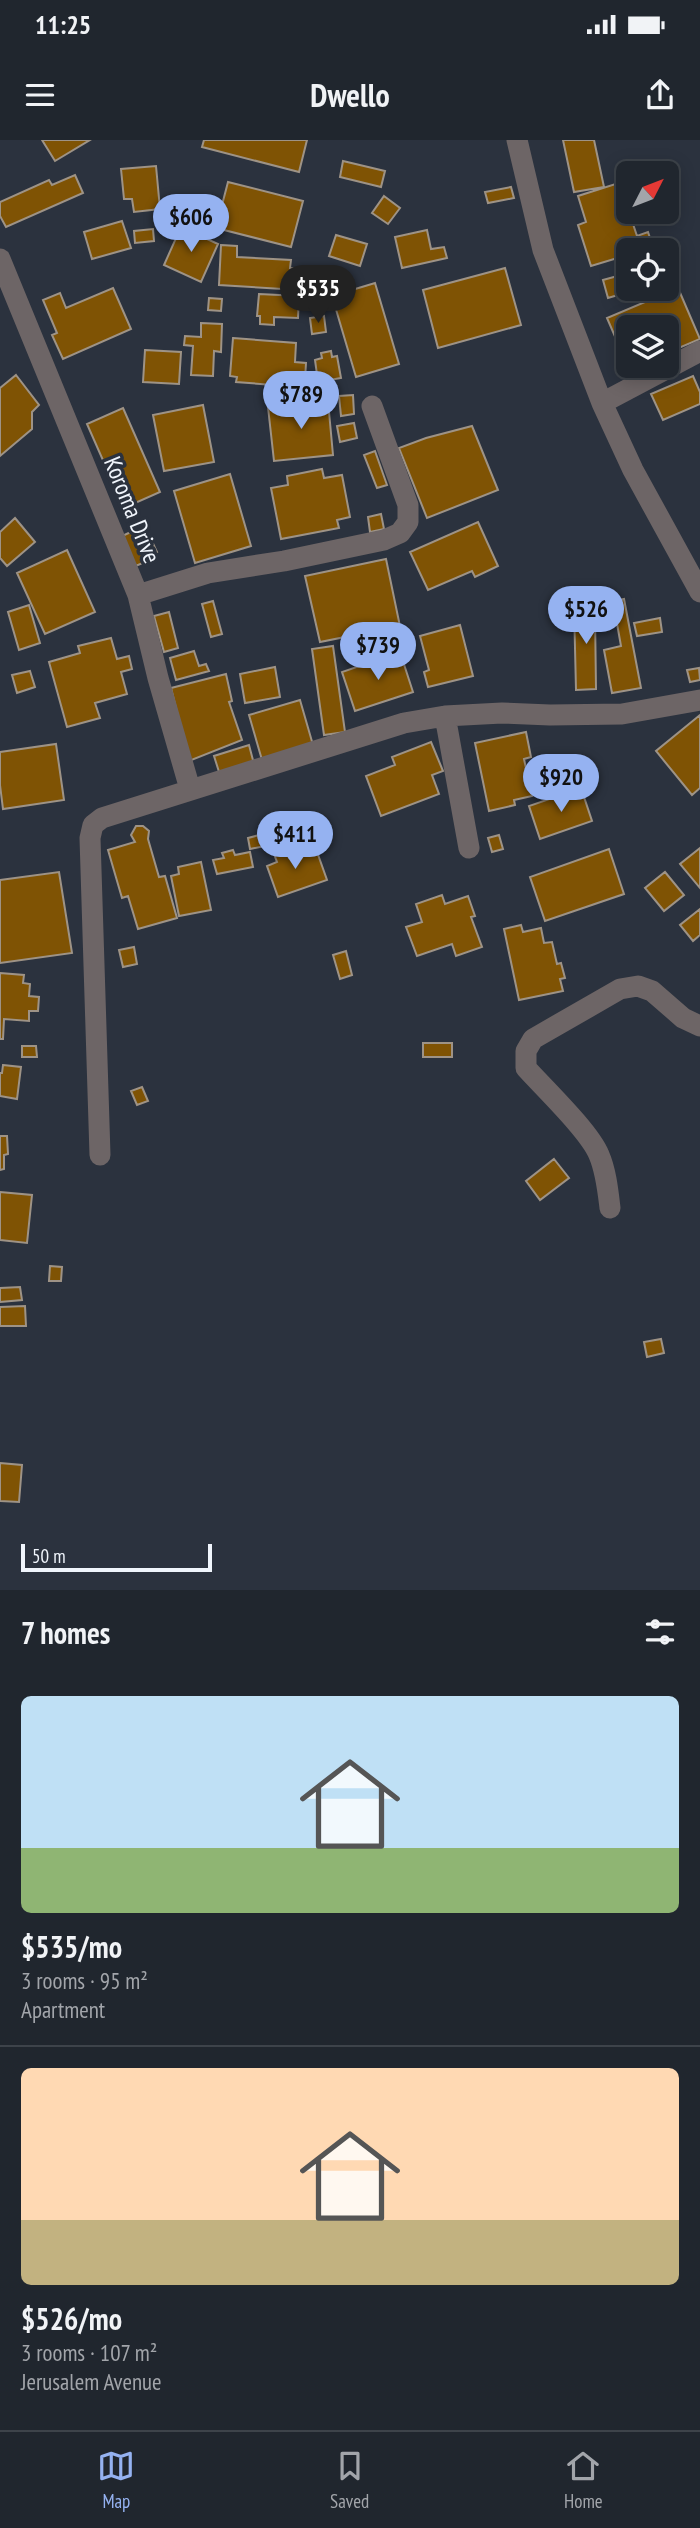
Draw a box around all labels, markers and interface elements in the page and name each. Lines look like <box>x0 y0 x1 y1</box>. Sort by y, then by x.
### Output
text: 11:25 <box>35 8 91 41</box>
text: Dwello <box>310 74 390 116</box>
icon: menu <box>21 76 59 114</box>
icon: share <box>641 76 679 114</box>
north arrow <box>616 161 679 224</box>
map controls <box>616 161 679 378</box>
pin: $606 <box>150 194 232 254</box>
text: $606 <box>169 202 213 231</box>
button: locate <box>616 238 679 301</box>
pin: $535 <box>277 265 359 325</box>
text: $535 <box>296 273 340 302</box>
button: layers <box>616 315 679 378</box>
pin: $789 <box>260 372 342 431</box>
text: $789 <box>279 379 323 408</box>
street label: Koroma Drive <box>97 452 168 568</box>
pin: $526 <box>545 587 627 646</box>
text: $526 <box>564 594 608 623</box>
pin: $739 <box>337 622 419 682</box>
text: $739 <box>356 630 400 659</box>
pin: $920 <box>520 754 602 814</box>
text: $920 <box>539 762 583 791</box>
pin: $411 <box>254 812 336 871</box>
text: $411 <box>273 819 317 848</box>
scale bar <box>21 1541 212 1573</box>
text: 50 m <box>32 1544 66 1568</box>
text: 7 homes <box>21 1613 110 1652</box>
icon: filters <box>641 1613 679 1651</box>
icon: home <box>287 1741 413 1867</box>
text: $535/mo <box>21 1927 122 1966</box>
text: 3 rooms · 95 m² <box>21 1966 148 1995</box>
text: Apartment <box>21 1995 105 2024</box>
icon: home <box>287 2113 413 2239</box>
text: $526/mo <box>21 2299 122 2338</box>
text: 3 rooms · 107 m² <box>21 2338 157 2367</box>
text: Jerusalem Avenue <box>21 2367 162 2396</box>
tab: Map <box>97 2447 135 2513</box>
tab: Saved <box>330 2447 369 2513</box>
tab: Home <box>564 2447 603 2513</box>

